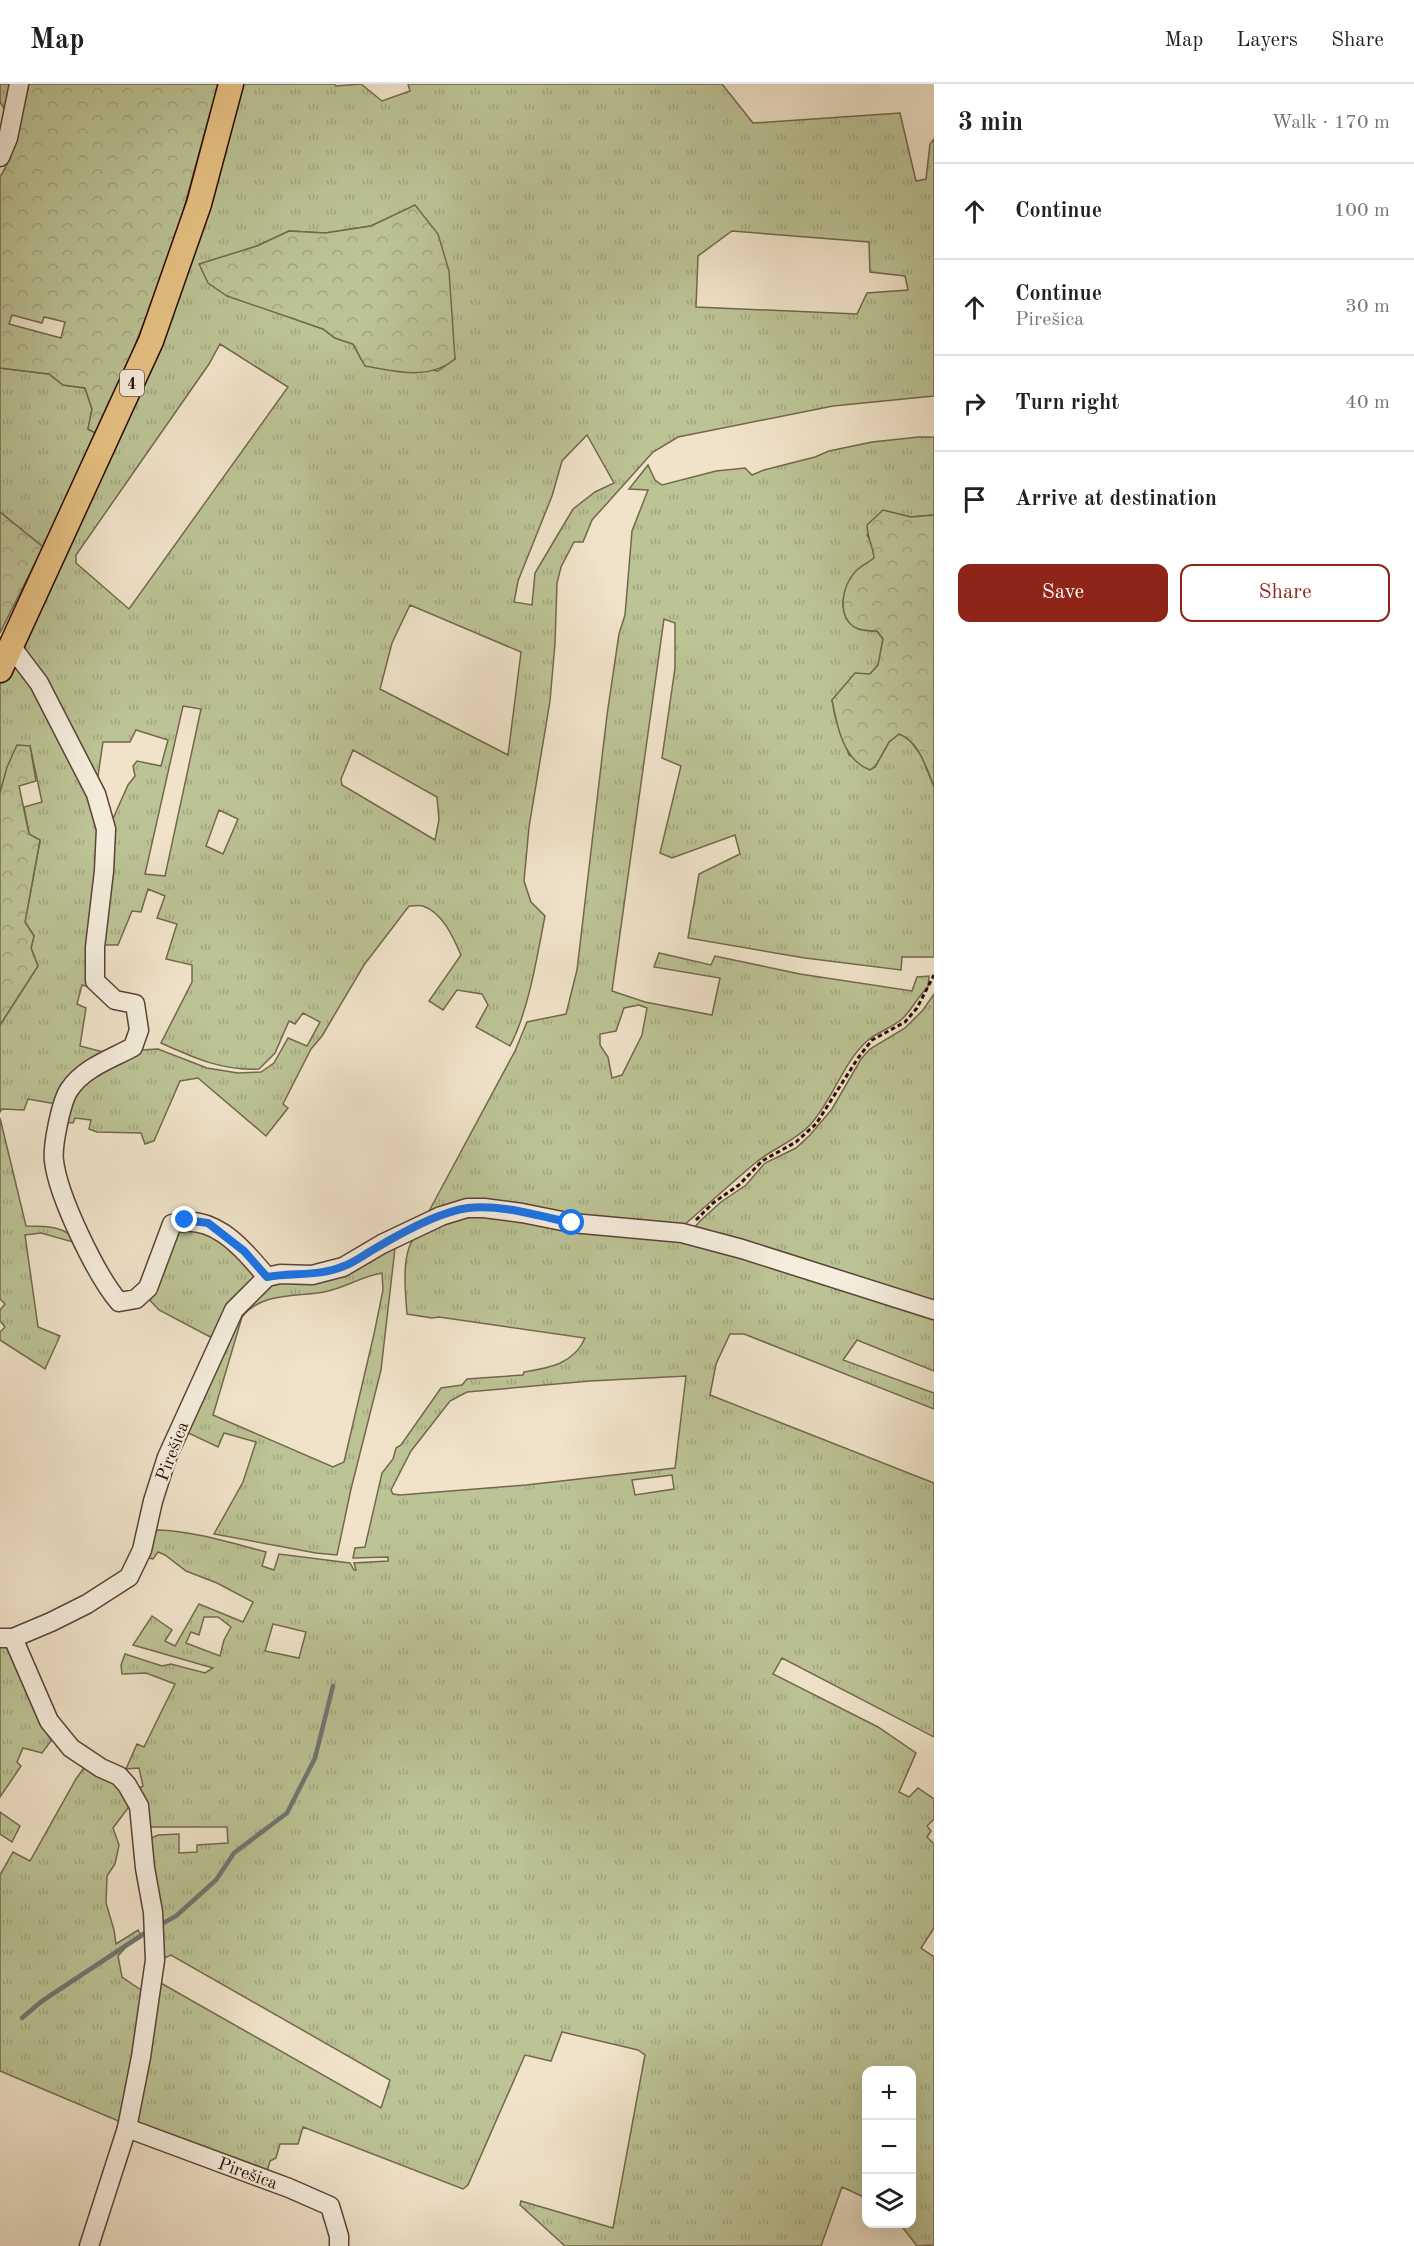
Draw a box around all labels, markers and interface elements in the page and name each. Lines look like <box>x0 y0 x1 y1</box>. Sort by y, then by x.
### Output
text: Map <box>30 27 84 55</box>
text: Map <box>1164 30 1203 51</box>
text: Layers <box>1236 30 1298 51</box>
text: Share <box>1331 30 1384 51</box>
text: 3 min <box>958 110 1023 136</box>
text: Walk · 170 m <box>1271 113 1390 133</box>
icon: ahead <box>958 195 991 228</box>
text: Continue <box>1015 200 1102 222</box>
text: 100 m <box>1334 201 1390 221</box>
text: Continue <box>1015 283 1102 305</box>
icon: ahead <box>958 291 991 324</box>
text: 30 m <box>1345 297 1390 317</box>
text: Pirešica <box>1015 310 1084 330</box>
road number: 4 <box>120 370 144 396</box>
icon: right <box>958 387 991 420</box>
text: Turn right <box>1015 392 1119 414</box>
text: 40 m <box>1345 393 1390 413</box>
icon: arrive <box>958 483 991 516</box>
text: Arrive at destination <box>1015 488 1217 510</box>
button: Save <box>958 564 1168 622</box>
button: Share <box>1180 564 1390 622</box>
route end <box>171 1206 197 1232</box>
route start <box>558 1209 584 1235</box>
street label: Pirešica <box>153 1419 193 1484</box>
map controls <box>862 2066 916 2228</box>
button: + <box>862 2066 916 2120</box>
button: − <box>862 2120 916 2174</box>
street label: Pirešica <box>215 2155 280 2193</box>
button: layers <box>862 2174 916 2228</box>

